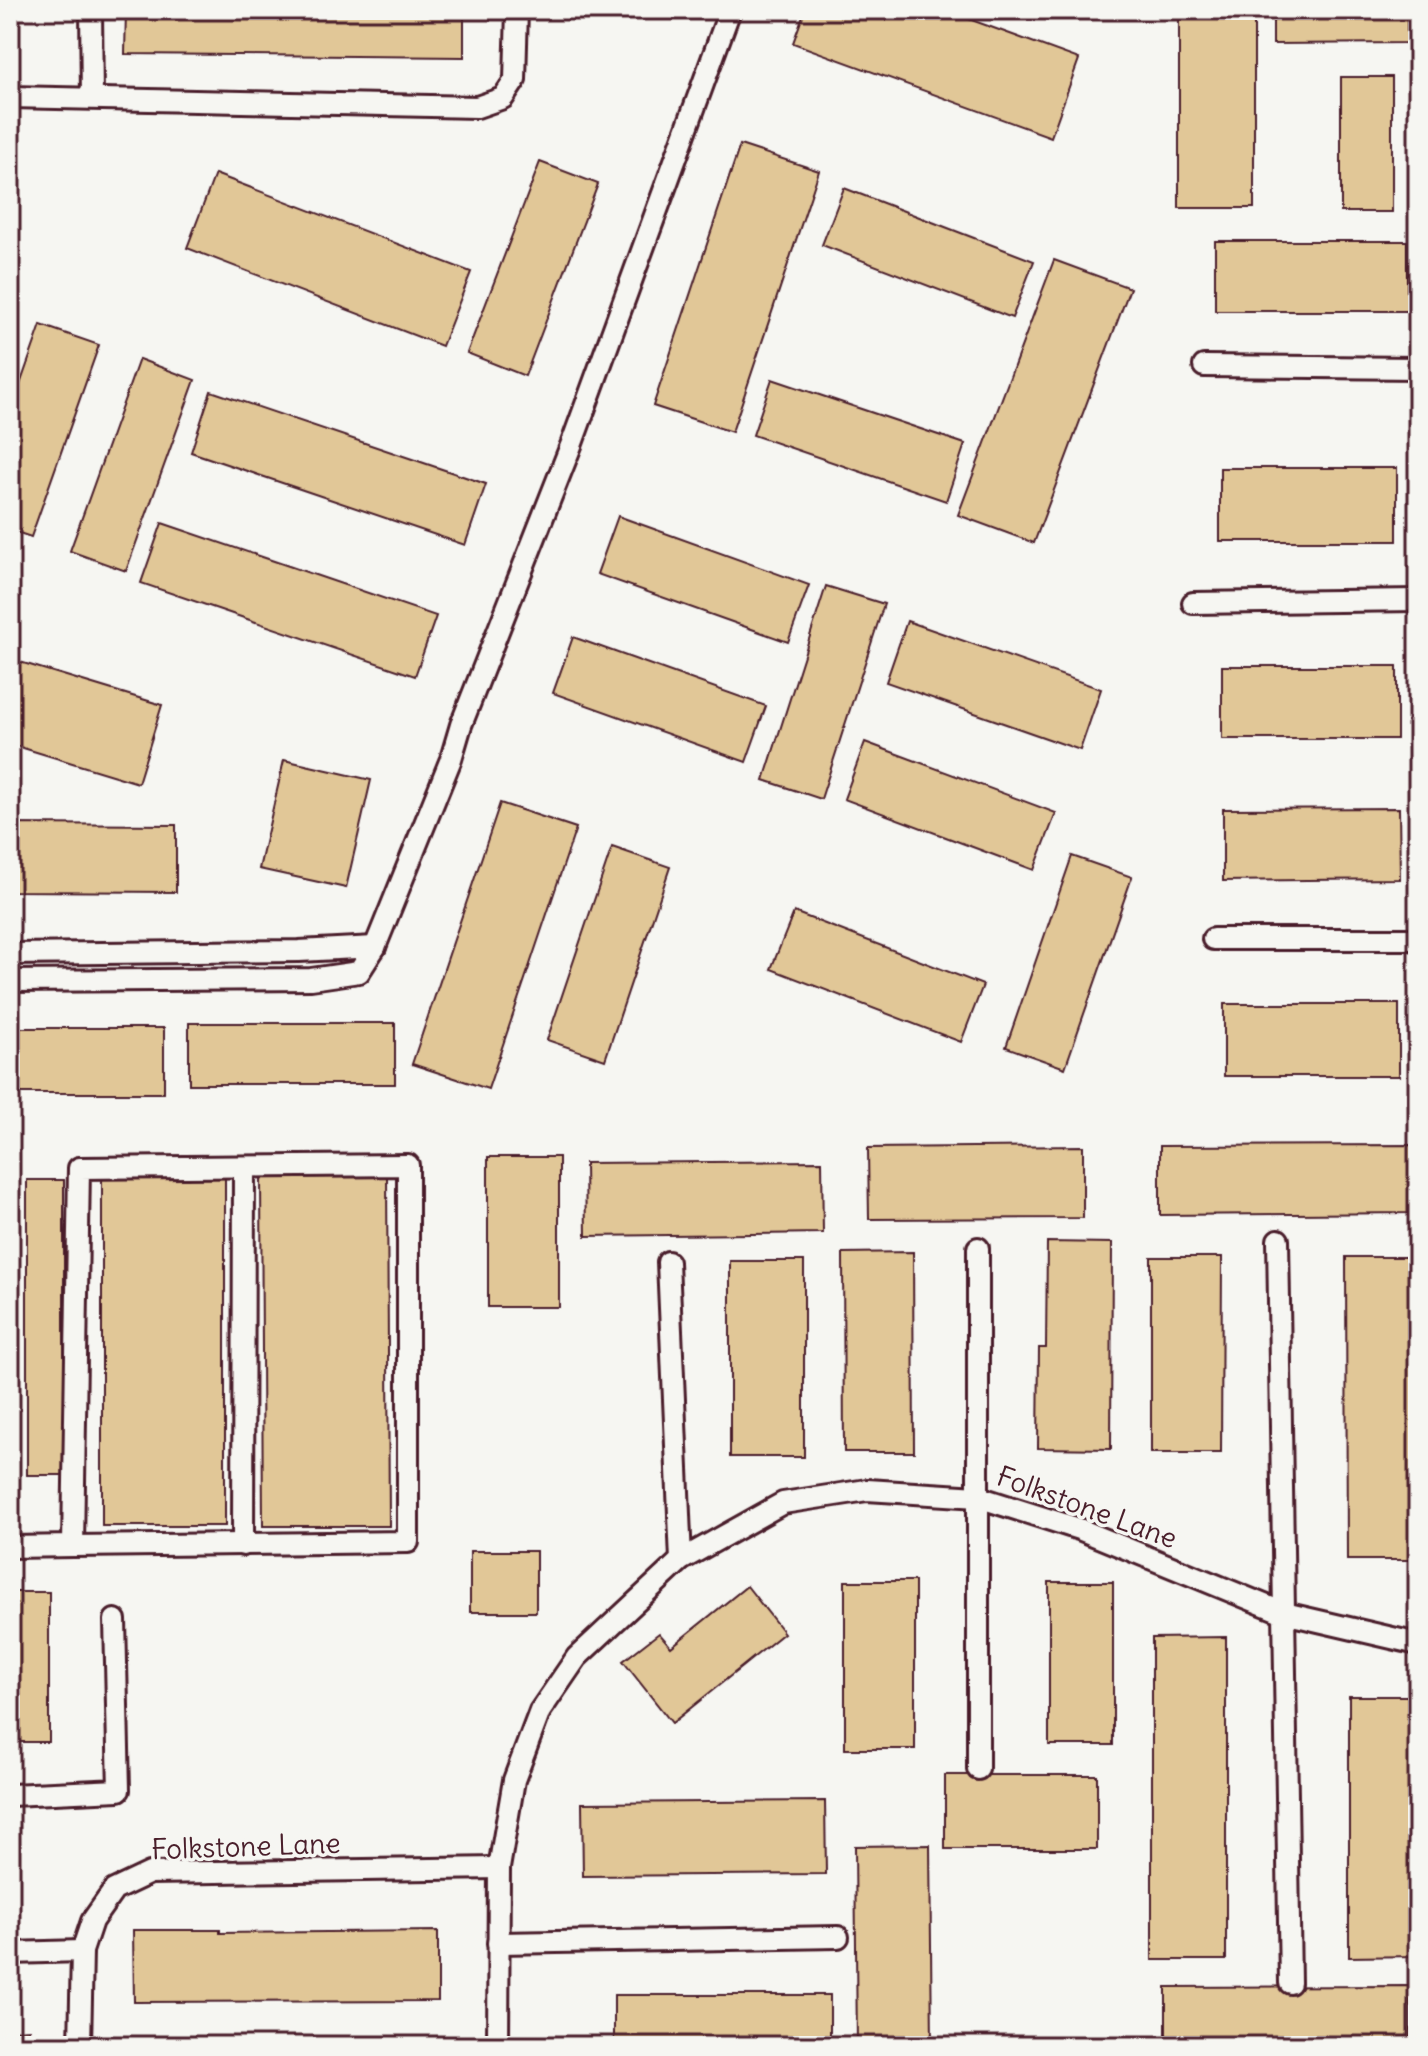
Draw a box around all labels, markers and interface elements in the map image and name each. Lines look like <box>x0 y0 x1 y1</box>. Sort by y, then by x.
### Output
street label: Folkstone Lane <box>992 1458 1182 1556</box>
street label: Folkstone Lane <box>151 1825 341 1867</box>

